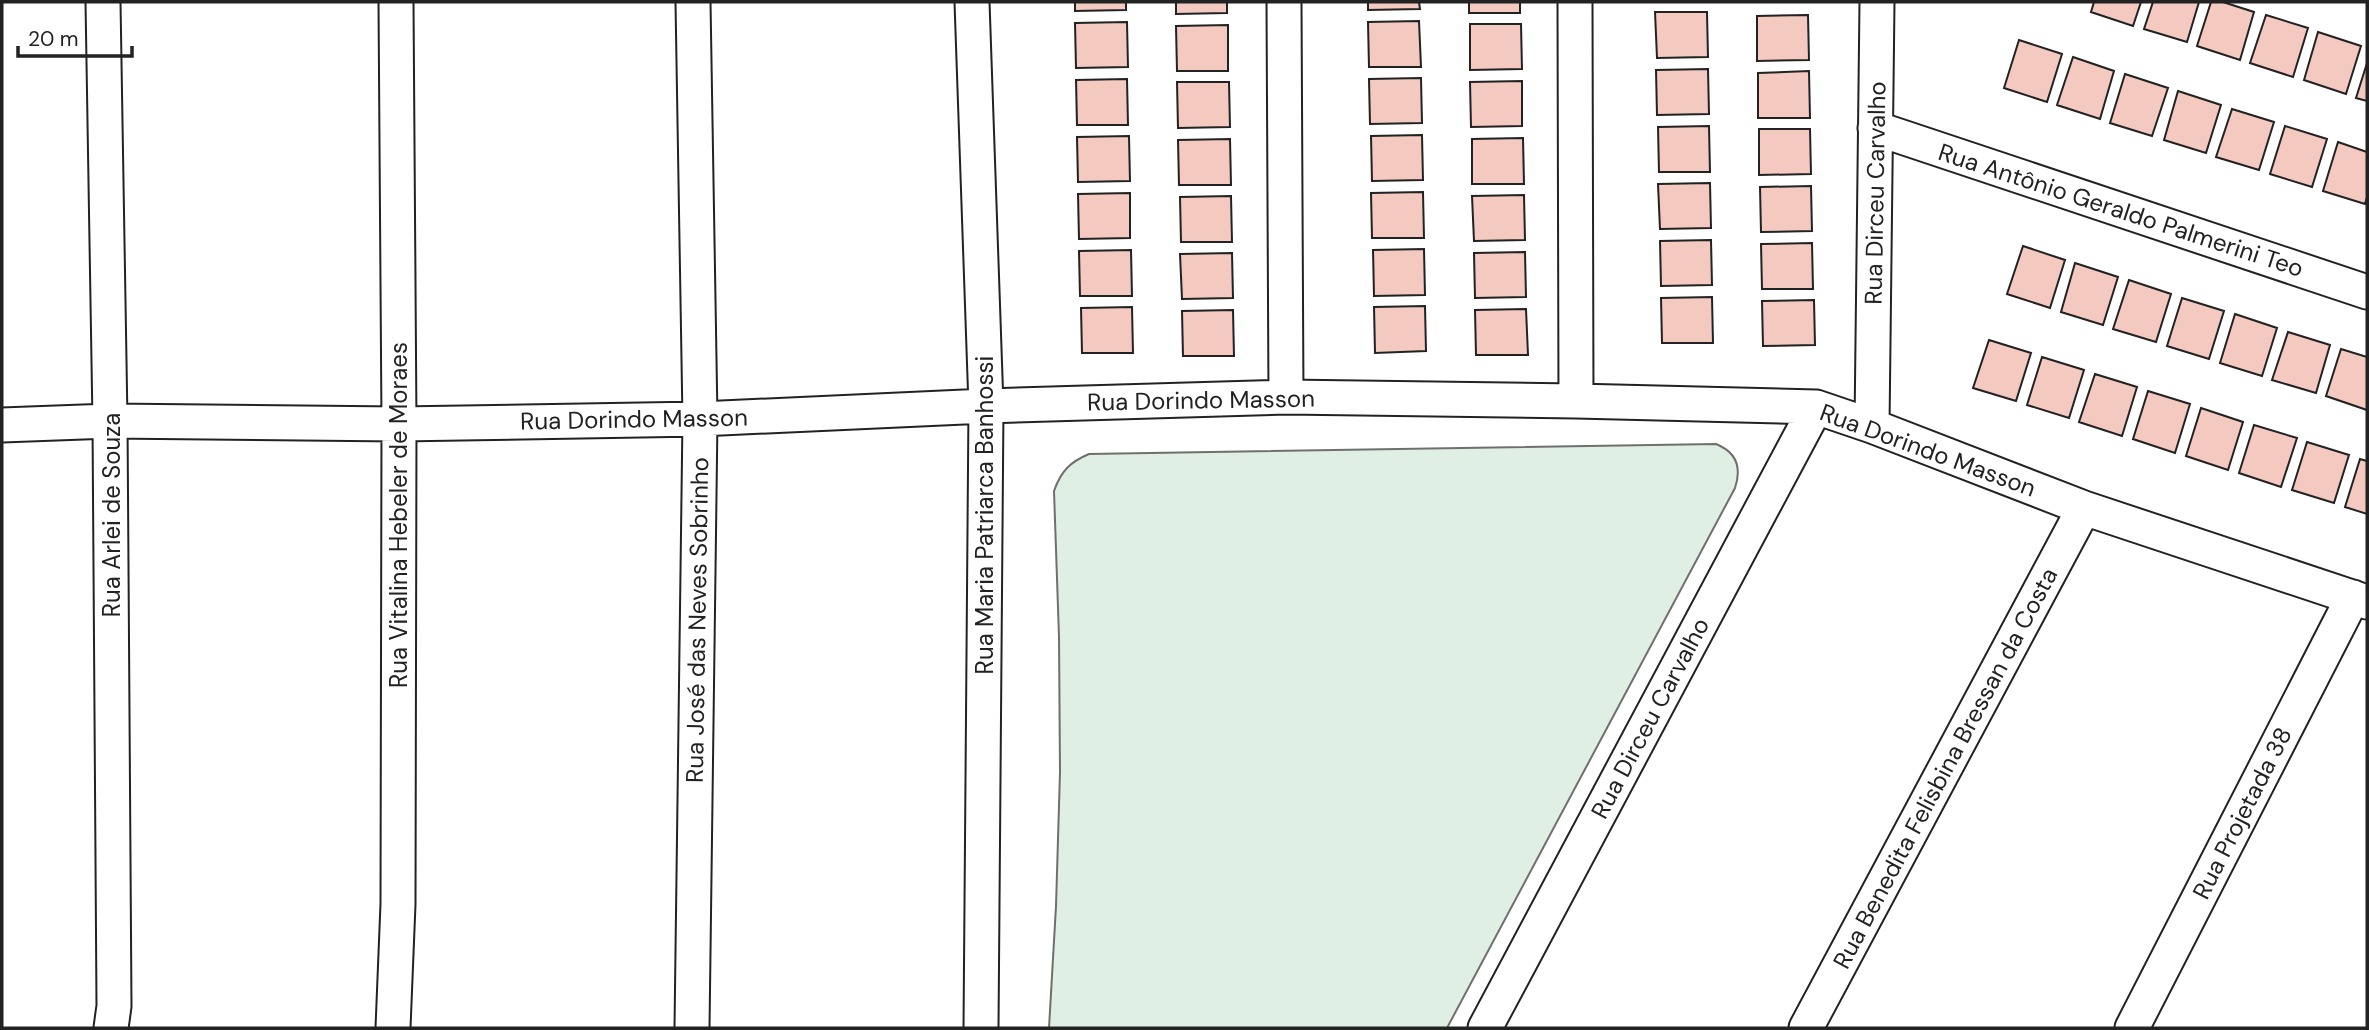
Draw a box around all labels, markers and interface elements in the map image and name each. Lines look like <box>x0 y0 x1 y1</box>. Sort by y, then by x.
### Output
scale bar <box>18 14 131 58</box>
text: 20 m <box>28 25 79 53</box>
street label: Rua Dirceu Carvalho <box>1858 81 1892 305</box>
street label: Rua Antônio Geraldo Palmerini Teo <box>1935 136 2307 284</box>
street label: Rua Vitalina Hebeler de Moraes <box>383 342 414 688</box>
street label: Rua Maria Patriarca Banhossi <box>969 356 1000 674</box>
street label: Rua Dorindo Masson <box>1087 383 1315 417</box>
street label: Rua Dorindo Masson <box>1816 397 2040 503</box>
street label: Rua Dorindo Masson <box>520 402 748 436</box>
street label: Rua Arlei de Souza <box>96 413 127 617</box>
street label: Rua José das Neves Sobrinho <box>679 457 715 783</box>
street label: Rua Benedita Felisbina Bressan da Costa <box>1826 562 2064 974</box>
street label: Rua Dirceu Carvalho <box>1584 612 1716 824</box>
street label: Rua Projetada 38 <box>2185 722 2299 904</box>

